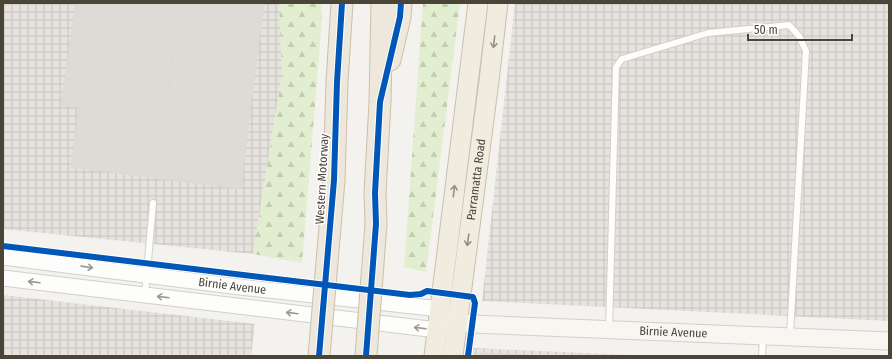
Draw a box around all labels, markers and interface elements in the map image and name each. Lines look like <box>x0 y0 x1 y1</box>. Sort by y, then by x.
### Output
scale bar <box>748 16 852 42</box>
text: 50 m <box>754 23 778 37</box>
one-way arrow <box>490 35 498 48</box>
street label: Western Motorway <box>313 133 331 225</box>
street label: Parramatta Road <box>464 138 488 221</box>
one-way arrow <box>450 185 458 198</box>
one-way arrow <box>464 233 472 246</box>
one-way arrow <box>80 263 93 271</box>
street label: Birnie Avenue <box>198 275 267 297</box>
one-way arrow <box>28 278 41 286</box>
one-way arrow <box>157 293 170 301</box>
one-way arrow <box>286 309 299 316</box>
one-way arrow <box>414 324 427 332</box>
street label: Birnie Avenue <box>639 324 708 341</box>

